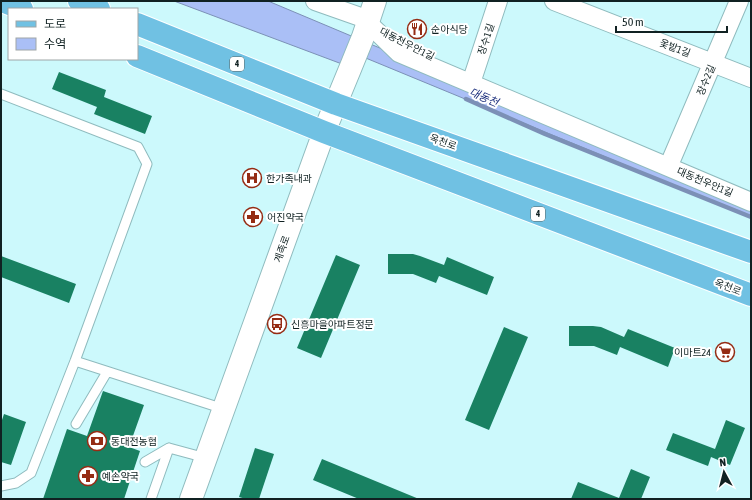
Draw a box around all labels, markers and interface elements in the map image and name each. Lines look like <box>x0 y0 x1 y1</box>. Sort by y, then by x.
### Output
legend <box>8 8 138 60</box>
scale bar <box>616 8 727 34</box>
text: 50 m <box>622 15 644 29</box>
text: 도로 <box>44 17 66 31</box>
restaurant icon: 순아식당 <box>406 18 428 40</box>
street label: 장수1길 <box>476 22 496 56</box>
place label: 순아식당 <box>431 24 468 35</box>
street label: 대동천우안1길 <box>378 26 436 62</box>
text: 수역 <box>44 37 66 51</box>
street label: 옻밭1길 <box>658 37 692 59</box>
road number: 4 <box>230 57 244 71</box>
street label: 장수2길 <box>695 63 717 97</box>
water label: 대동천 <box>468 86 502 109</box>
street label: 옥천로 <box>428 132 458 152</box>
street label: 대동천우안1길 <box>675 165 735 199</box>
hospital icon: 한가족내과 <box>241 167 263 189</box>
place label: 한가족내과 <box>266 173 312 184</box>
pharmacy icon: 어진약국 <box>242 206 264 228</box>
road number: 4 <box>531 207 545 221</box>
place label: 어진약국 <box>267 212 304 223</box>
street label: 계족로 <box>272 234 292 264</box>
street label: 옥천로 <box>713 277 743 297</box>
bus stop icon: 신흥마을아파트정문 <box>266 313 288 335</box>
place label: 신흥마을아파트정문 <box>291 319 374 330</box>
supermarket icon: 이마트24 <box>714 341 736 363</box>
place label: 이마트24 <box>674 347 711 358</box>
bank icon: 동대전농협 <box>86 430 108 452</box>
place label: 동대전농협 <box>111 436 157 447</box>
north arrow <box>704 452 744 492</box>
text: N <box>719 456 727 468</box>
pharmacy icon: 예손약국 <box>77 465 99 487</box>
place label: 예손약국 <box>102 471 139 482</box>

